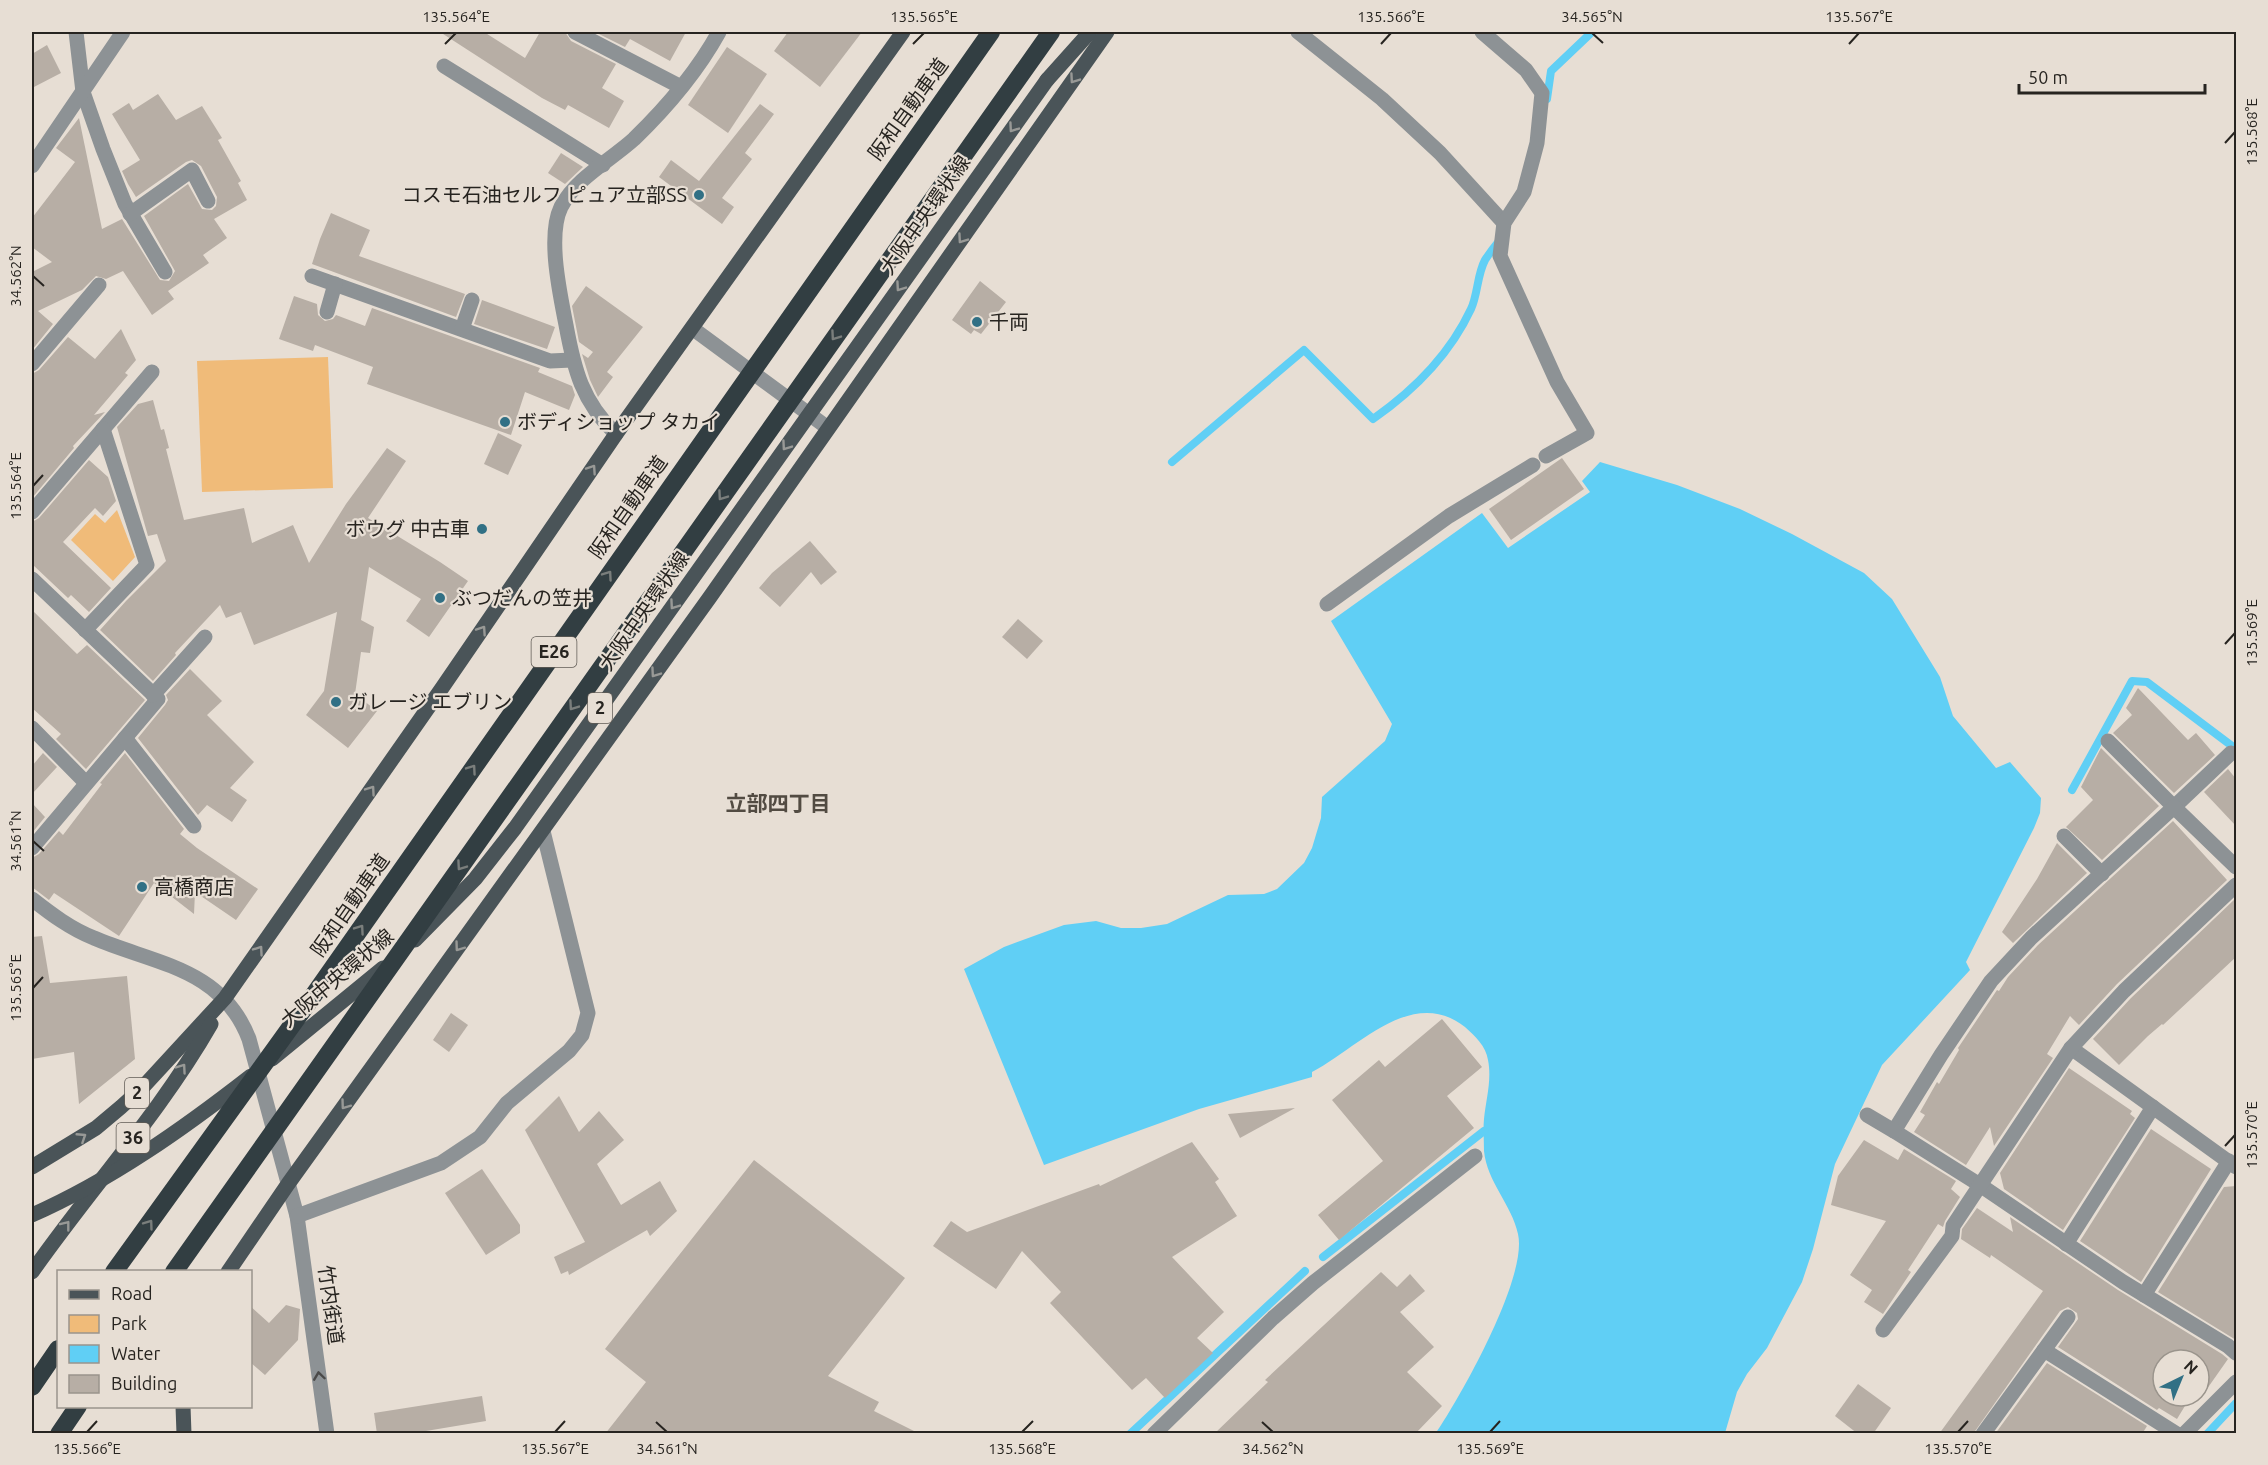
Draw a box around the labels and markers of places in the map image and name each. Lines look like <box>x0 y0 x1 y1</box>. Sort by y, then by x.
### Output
place label: コスモ石油セルフ ピュア立部SS <box>402 183 687 206</box>
marker: コスモ石油セルフ ピュア立部SS <box>692 188 706 202</box>
place label: 千両 <box>989 310 1029 333</box>
marker: 千両 <box>970 315 984 329</box>
place label: ボディショップ タカイ <box>517 410 720 433</box>
marker: ボディショップ タカイ <box>498 415 512 429</box>
place label: ボウグ 中古車 <box>345 517 470 540</box>
marker: ボウグ 中古車 <box>475 522 489 536</box>
place label: ぶつだんの笠井 <box>452 586 592 609</box>
marker: ぶつだんの笠井 <box>433 591 447 605</box>
place label: ガレージ エブリン <box>348 690 512 713</box>
marker: ガレージ エブリン <box>329 695 343 709</box>
place label: 高橋商店 <box>154 875 234 898</box>
marker: 高橋商店 <box>135 880 149 894</box>

